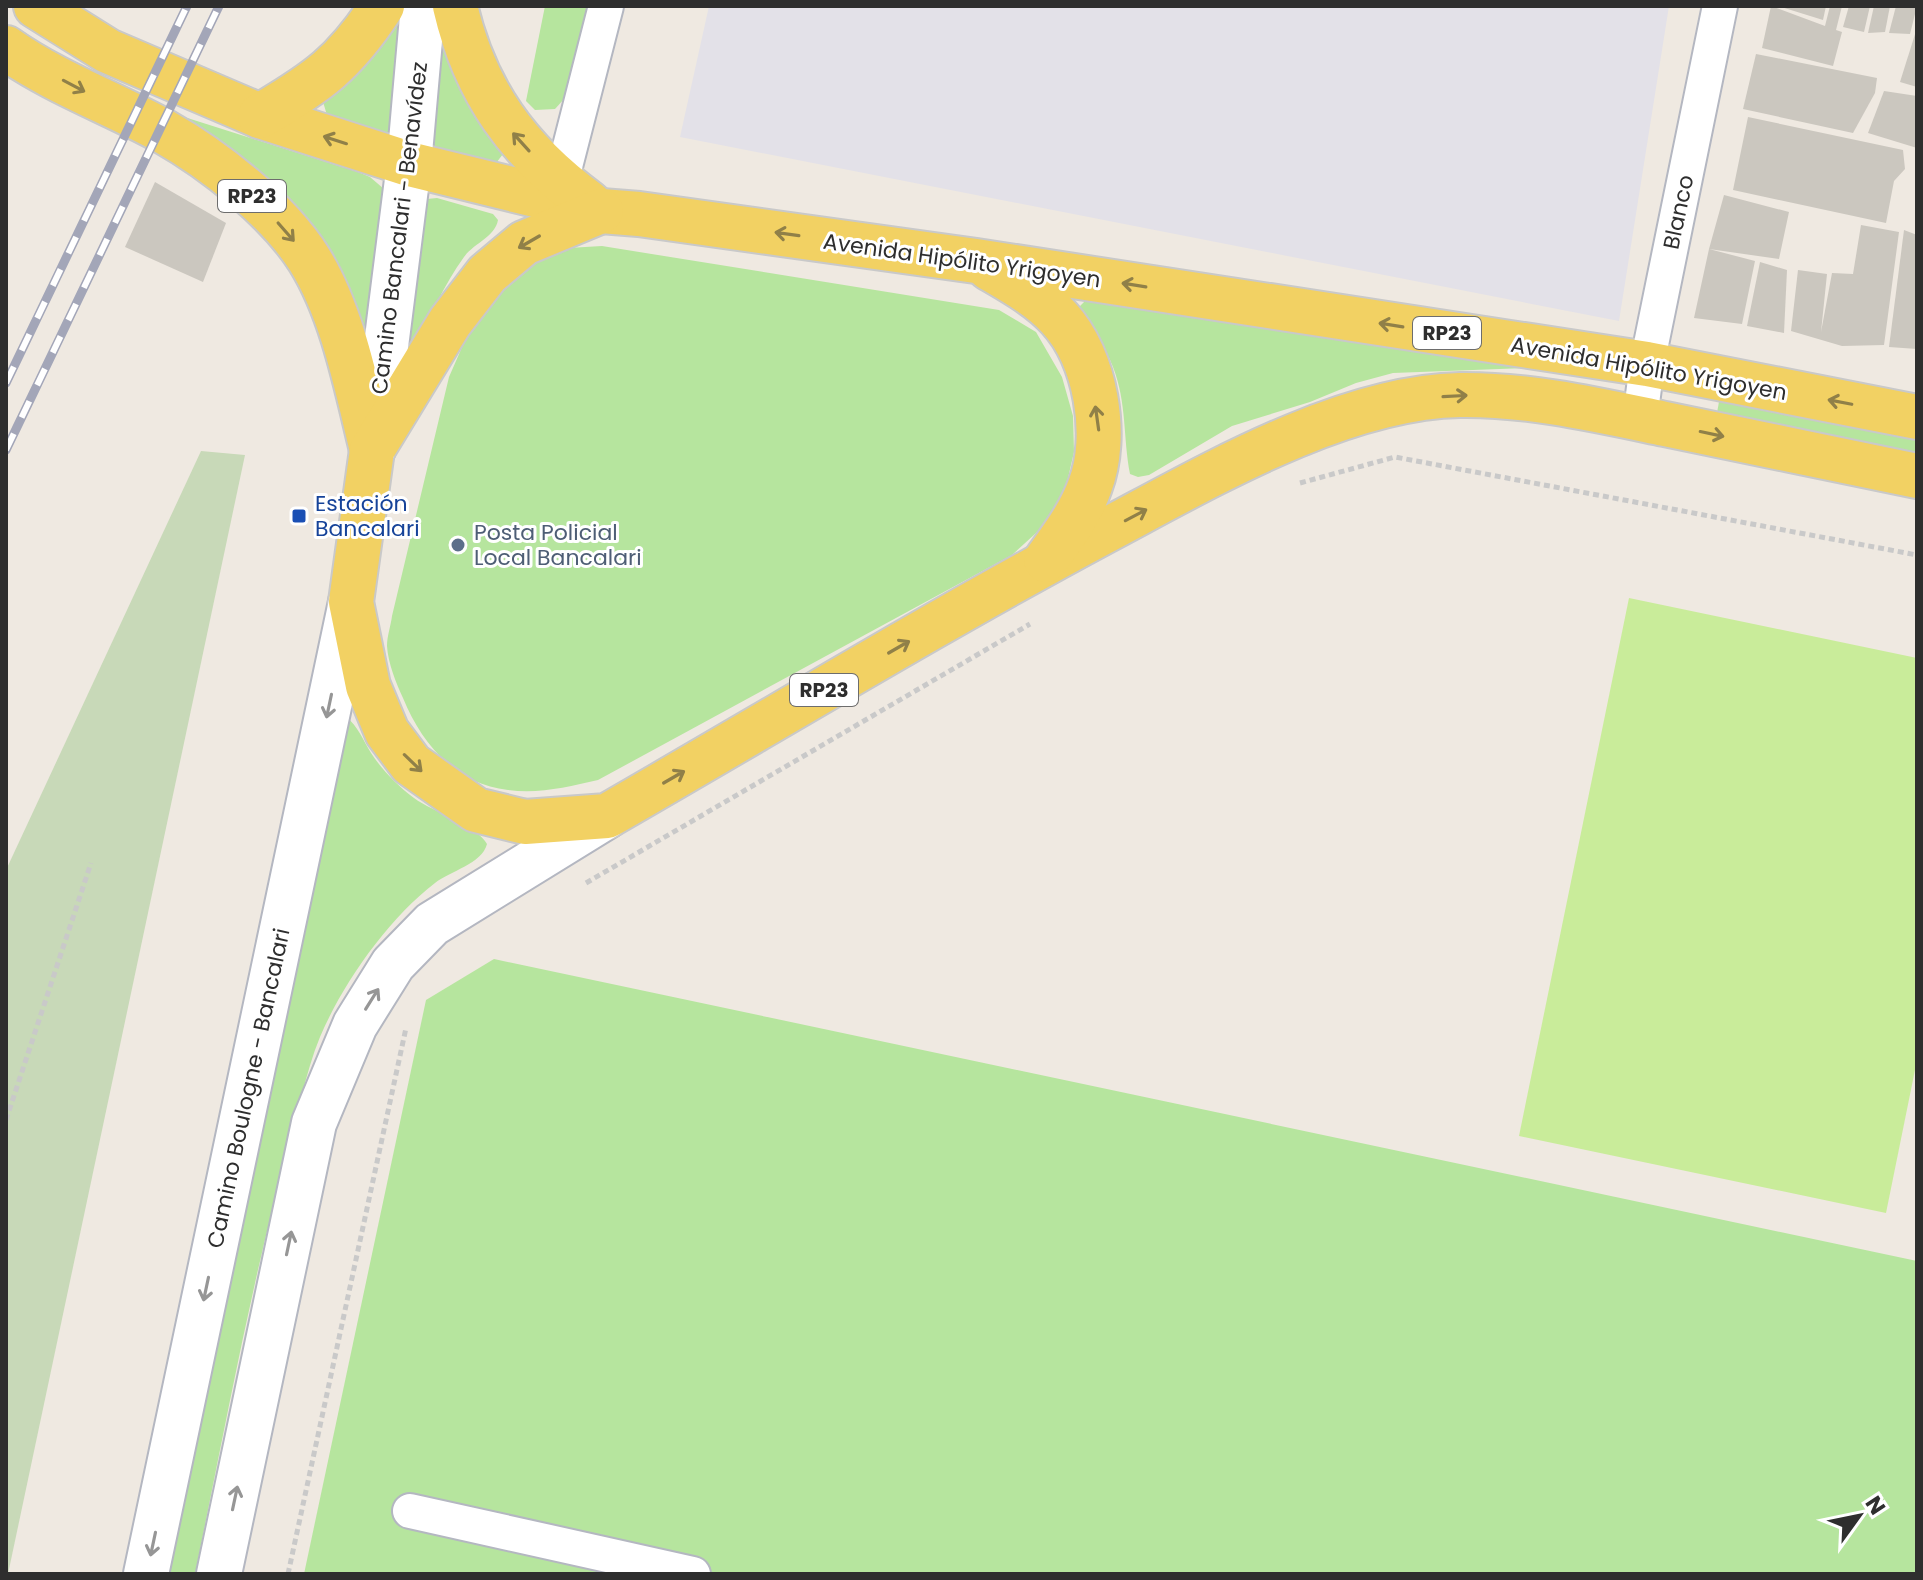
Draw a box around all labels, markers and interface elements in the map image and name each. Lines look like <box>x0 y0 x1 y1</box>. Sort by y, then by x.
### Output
street label: Camino Bancalari - Benavídez <box>364 60 435 396</box>
one-way arrow <box>62 79 85 95</box>
one-way arrow <box>323 132 348 147</box>
one-way arrow <box>512 132 531 152</box>
street label: Blanco <box>1656 172 1701 252</box>
road number: RP23 <box>218 180 286 212</box>
one-way arrow <box>277 222 295 242</box>
one-way arrow <box>775 226 801 241</box>
street label: Avenida Hipólito Yrigoyen <box>821 226 1103 295</box>
one-way arrow <box>518 234 541 250</box>
one-way arrow <box>1122 277 1147 292</box>
one-way arrow <box>1379 317 1404 332</box>
road number: RP23 <box>1413 317 1481 349</box>
street label: Avenida Hipólito Yrigoyen <box>1508 329 1789 408</box>
one-way arrow <box>1441 389 1468 404</box>
one-way arrow <box>1828 393 1854 408</box>
one-way arrow <box>1089 406 1104 431</box>
one-way arrow <box>1698 427 1724 442</box>
place label: Estación Bancalari <box>315 488 420 544</box>
marker: Estación Bancalari <box>290 507 308 525</box>
one-way arrow <box>1123 507 1147 522</box>
place label: Posta Policial Local Bancalari <box>474 517 642 573</box>
marker: Posta Policial Local Bancalari <box>449 536 467 554</box>
one-way arrow <box>887 639 911 654</box>
road number: RP23 <box>790 674 858 706</box>
one-way arrow <box>321 693 336 718</box>
one-way arrow <box>403 754 423 773</box>
one-way arrow <box>662 769 685 785</box>
street label: Camino Boulogne - Bancalari <box>199 925 298 1251</box>
one-way arrow <box>364 988 380 1011</box>
one-way arrow <box>282 1231 297 1257</box>
one-way arrow <box>198 1276 213 1302</box>
north arrow <box>1819 1476 1899 1556</box>
one-way arrow <box>228 1485 243 1511</box>
text: N <box>1858 1490 1893 1521</box>
one-way arrow <box>144 1530 159 1556</box>

